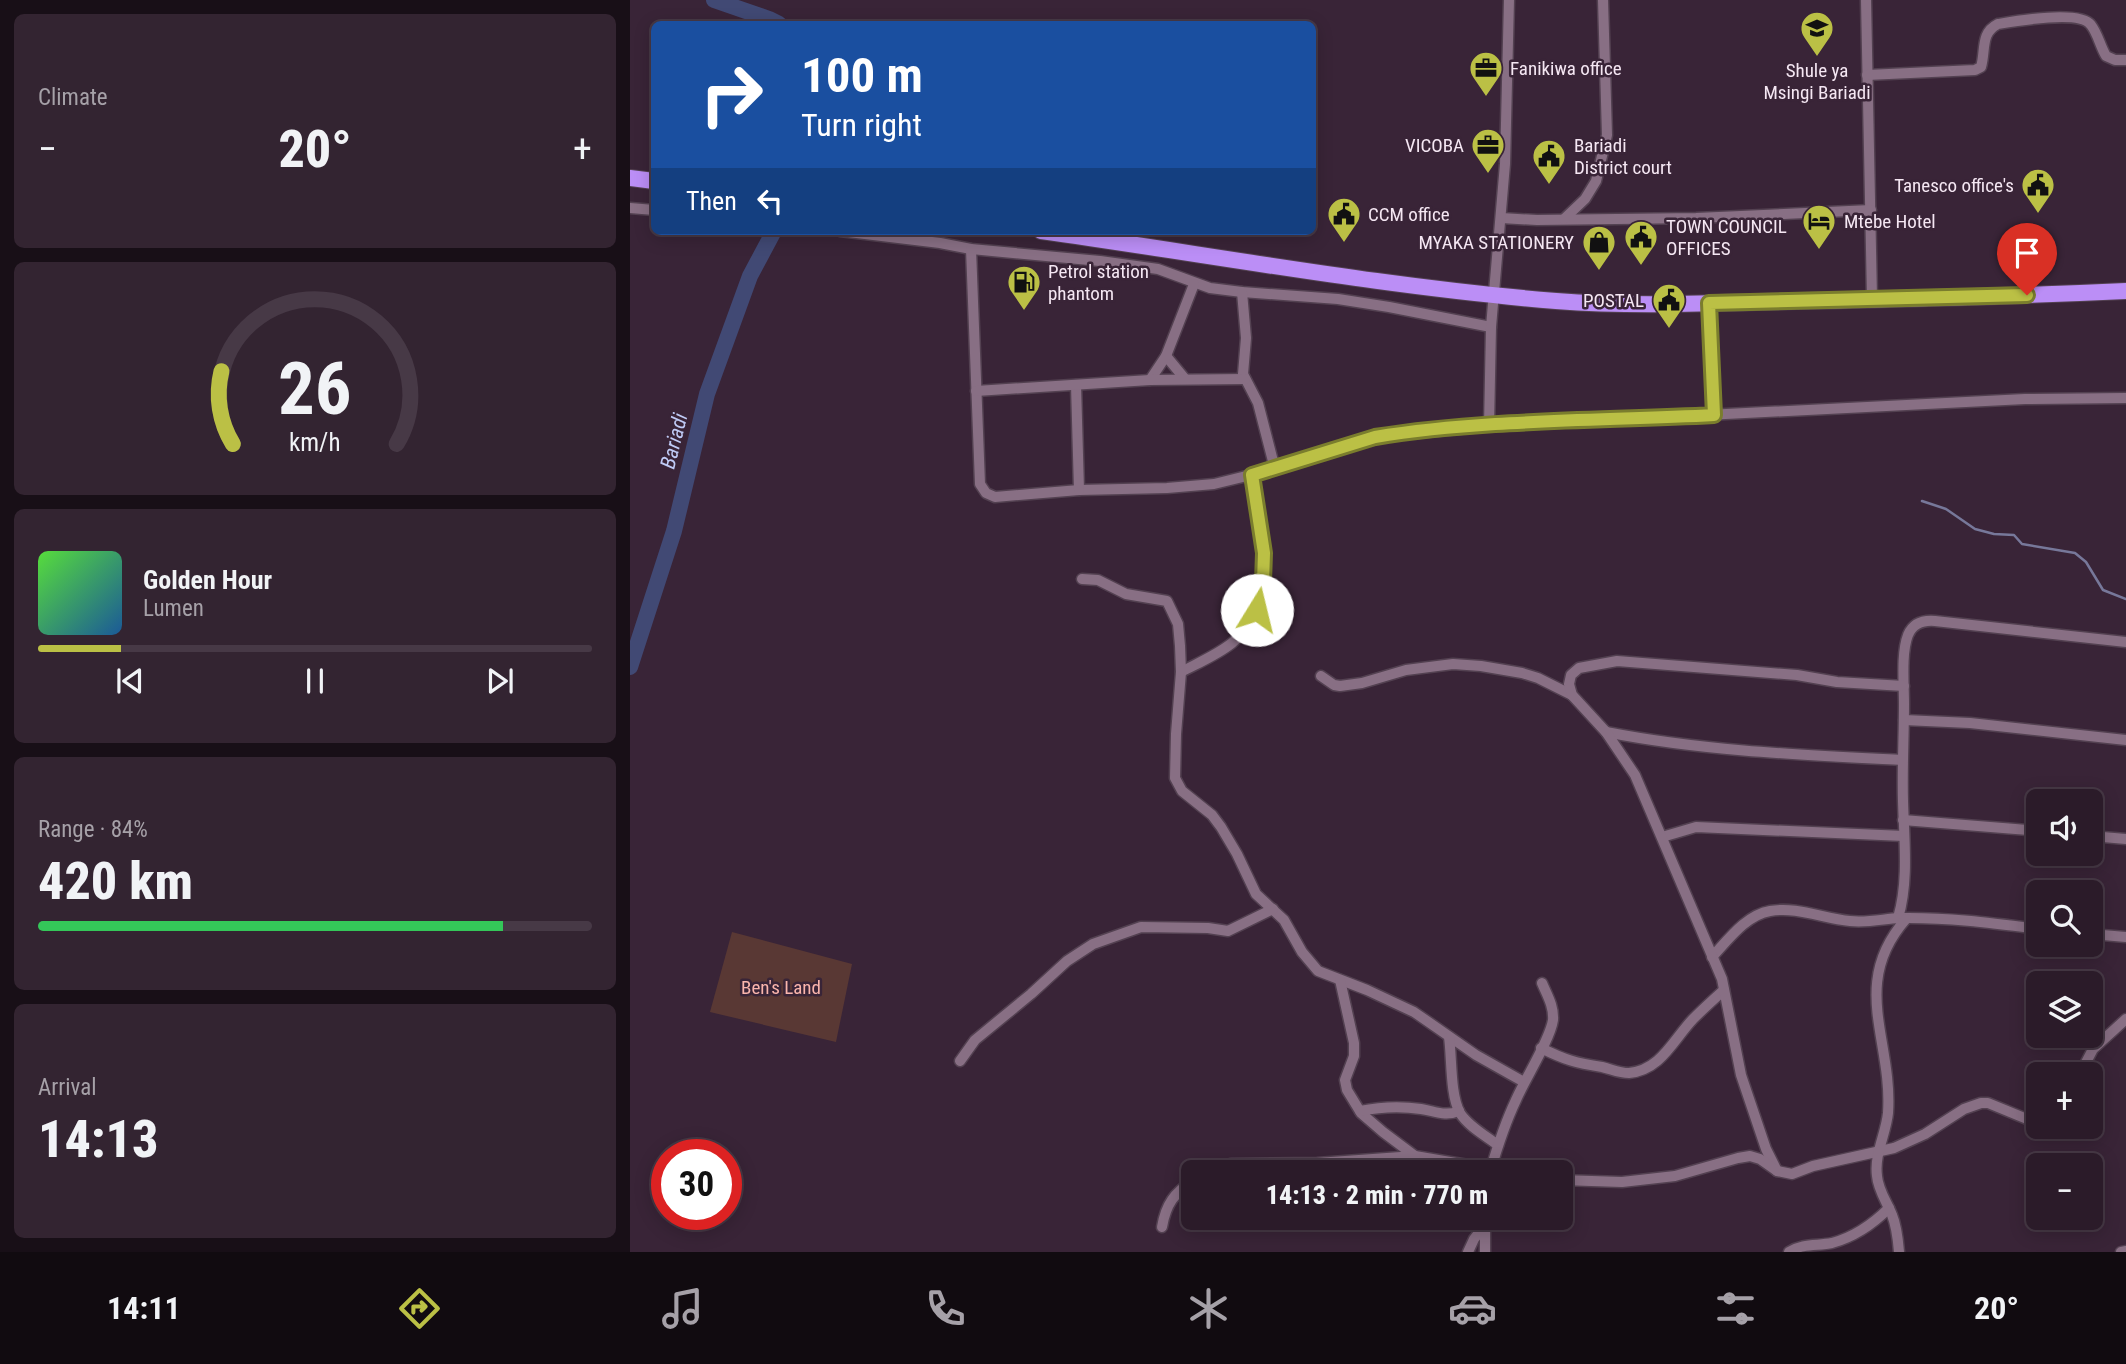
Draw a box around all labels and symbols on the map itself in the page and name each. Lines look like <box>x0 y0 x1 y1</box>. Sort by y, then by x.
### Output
school or university icon: Shule ya Msingi Bariadi <box>1798 9 1836 58</box>
office icon: Fanikiwa office <box>1467 49 1505 98</box>
place label: Fanikiwa office <box>1510 57 1622 80</box>
place label: Shule ya Msingi Bariadi <box>1763 59 1871 104</box>
office icon: VICOBA <box>1469 126 1507 175</box>
place label: VICOBA <box>1405 134 1464 157</box>
place label: Bariadi District court <box>1574 134 1672 179</box>
public building icon: Bariadi District court <box>1530 137 1568 186</box>
public building icon: Tanesco office's <box>2019 166 2057 215</box>
place label: Tanesco office's <box>1894 174 2014 197</box>
public building icon: CCM office <box>1325 195 1363 244</box>
hotel icon: Mtebe Hotel <box>1800 202 1838 251</box>
place label: CCM office <box>1368 203 1450 226</box>
place label: Mtebe Hotel <box>1844 210 1936 233</box>
place label: TOWN COUNCIL OFFICES <box>1666 215 1787 260</box>
public building icon: TOWN COUNCIL OFFICES <box>1622 218 1660 267</box>
shop icon: MYAKA STATIONERY <box>1580 223 1618 272</box>
pin <box>1997 223 2057 295</box>
place label: MYAKA STATIONERY <box>1419 231 1574 254</box>
place label: Petrol station phantom <box>1048 260 1149 305</box>
fuel station icon: Petrol station phantom <box>1005 263 1043 312</box>
public building icon: POSTAL <box>1650 281 1688 330</box>
place label: POSTAL <box>1583 289 1644 312</box>
water label: Bariadi <box>656 410 693 471</box>
position arrow <box>1220 573 1294 647</box>
park label: Ben's Land <box>741 976 821 999</box>
speed limit sign: 30 <box>651 1139 742 1230</box>

